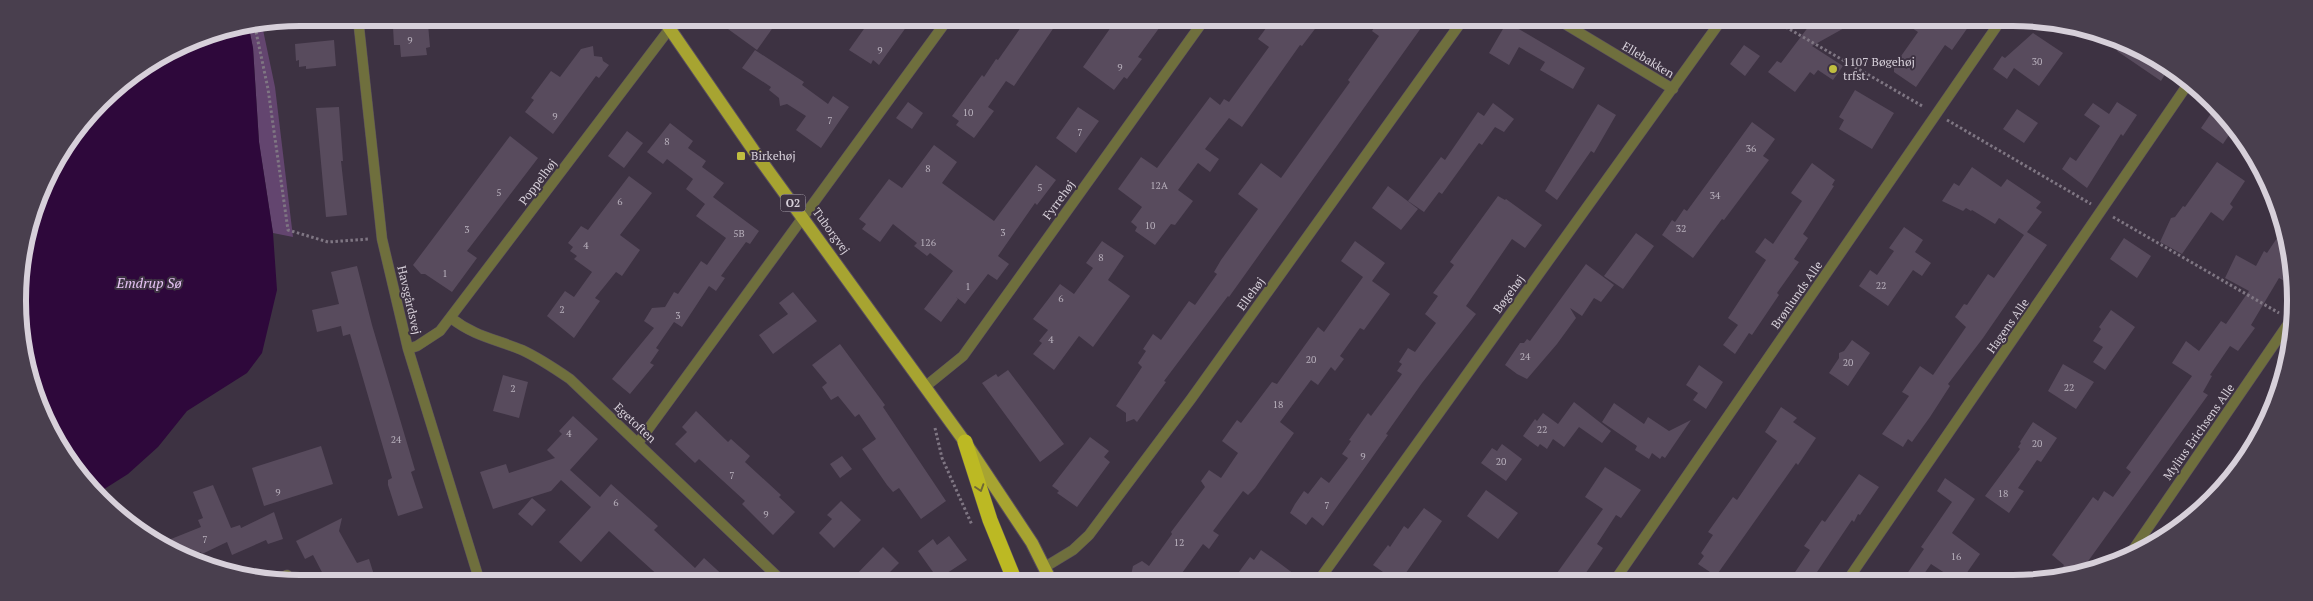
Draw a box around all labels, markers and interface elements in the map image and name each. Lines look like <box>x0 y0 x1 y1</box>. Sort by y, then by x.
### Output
house number: 9 <box>407 34 413 47</box>
street label: Ellebakken <box>1619 38 1677 81</box>
house number: 9 <box>877 44 883 57</box>
place label: 1107 Bøgehøj trfst. <box>1843 54 1915 83</box>
house number: 30 <box>2032 55 2042 68</box>
house number: 9 <box>1117 61 1123 74</box>
marker: 1107 Bøgehøj trfst. <box>1827 63 1839 75</box>
house number: 10 <box>963 106 973 119</box>
house number: 9 <box>552 110 558 123</box>
house number: 7 <box>827 114 833 127</box>
house number: 7 <box>1077 126 1083 139</box>
house number: 8 <box>664 135 670 148</box>
house number: 36 <box>1746 142 1757 155</box>
place label: Birkehøj <box>751 148 796 163</box>
marker: Birkehøj <box>735 150 747 162</box>
street label: Poppelhøj <box>515 156 560 208</box>
house number: 8 <box>925 162 931 175</box>
street label: Fyrrehøj <box>1039 177 1078 222</box>
house number: 12A <box>1150 179 1168 192</box>
house number: 5 <box>1037 181 1043 194</box>
house number: 5 <box>496 186 502 199</box>
house number: 34 <box>1710 189 1721 202</box>
road number: O2 <box>780 194 806 212</box>
house number: 6 <box>617 195 623 208</box>
street label: Tuborgvej <box>810 205 853 257</box>
house number: 10 <box>1145 219 1155 232</box>
house number: 32 <box>1676 222 1686 235</box>
house number: 3 <box>464 223 470 236</box>
house number: 3 <box>1000 226 1006 239</box>
house number: 5B <box>733 227 745 240</box>
house number: 126 <box>920 236 937 249</box>
house number: 4 <box>583 239 589 252</box>
house number: 8 <box>1098 251 1104 264</box>
street label: Brønlunds Alle <box>1768 258 1826 332</box>
street label: Havsgårdsvej <box>394 264 425 336</box>
house number: 1 <box>442 267 448 280</box>
street label: Bøgehøj <box>1490 272 1527 316</box>
water label: Emdrup Sø <box>115 273 182 292</box>
street label: Ellehøj <box>1234 274 1268 313</box>
house number: 22 <box>1876 279 1886 292</box>
house number: 1 <box>965 280 971 293</box>
house number: 6 <box>1058 292 1064 305</box>
street label: Hagens Alle <box>1983 295 2032 356</box>
house number: 2 <box>559 303 565 316</box>
house number: 3 <box>675 309 681 322</box>
house number: 4 <box>1048 333 1054 346</box>
house number: 24 <box>1520 350 1531 363</box>
house number: 20 <box>1306 353 1316 366</box>
house number: 20 <box>1843 356 1853 369</box>
house number: 22 <box>2064 381 2074 394</box>
street label: Mylius Erichsens Alle <box>2160 381 2237 483</box>
house number: 2 <box>510 382 516 395</box>
house number: 18 <box>1273 398 1283 411</box>
street label: Egetoften <box>611 399 659 446</box>
house number: 22 <box>1537 423 1547 436</box>
house number: 4 <box>566 427 572 440</box>
house number: 24 <box>391 433 402 446</box>
house number: 20 <box>2032 437 2042 450</box>
house number: 9 <box>1360 450 1366 463</box>
house number: 20 <box>1496 455 1506 468</box>
house number: 7 <box>729 469 735 482</box>
one-way arrow <box>974 484 984 492</box>
house number: 9 <box>275 486 281 499</box>
house number: 18 <box>1998 487 2008 500</box>
house number: 6 <box>613 496 619 509</box>
house number: 7 <box>1324 499 1330 512</box>
house number: 9 <box>763 508 769 521</box>
house number: 7 <box>202 533 208 546</box>
house number: 12 <box>1174 536 1184 549</box>
house number: 16 <box>1951 550 1962 563</box>

